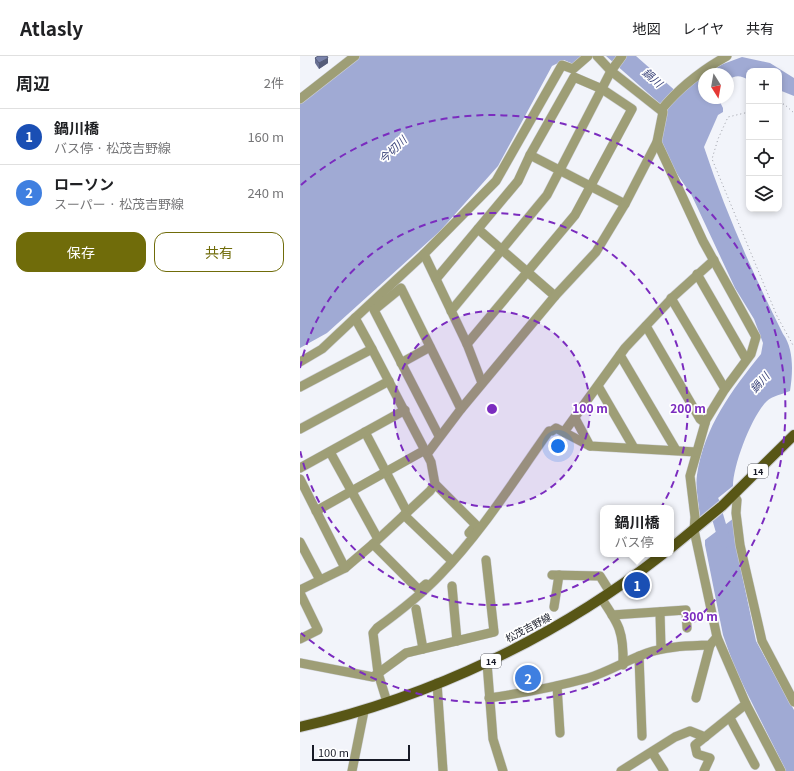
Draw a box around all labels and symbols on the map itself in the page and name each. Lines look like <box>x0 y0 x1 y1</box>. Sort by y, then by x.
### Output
water label: 鍋川 <box>639 64 667 91</box>
north arrow <box>698 68 734 104</box>
water label: 今切川 <box>375 131 410 166</box>
water label: 鍋川 <box>746 368 773 396</box>
text: 100 m <box>572 399 608 416</box>
text: 200 m <box>670 399 706 416</box>
centre of rings <box>485 402 499 416</box>
your location <box>548 436 568 456</box>
road number: 14 <box>748 464 768 478</box>
pin: 1 <box>624 570 650 600</box>
text: 300 m <box>682 607 718 624</box>
street label: 松茂吉野線 <box>502 609 554 645</box>
road number: 14 <box>481 654 501 668</box>
pin: 2 <box>515 663 541 693</box>
scale bar <box>312 743 410 762</box>

